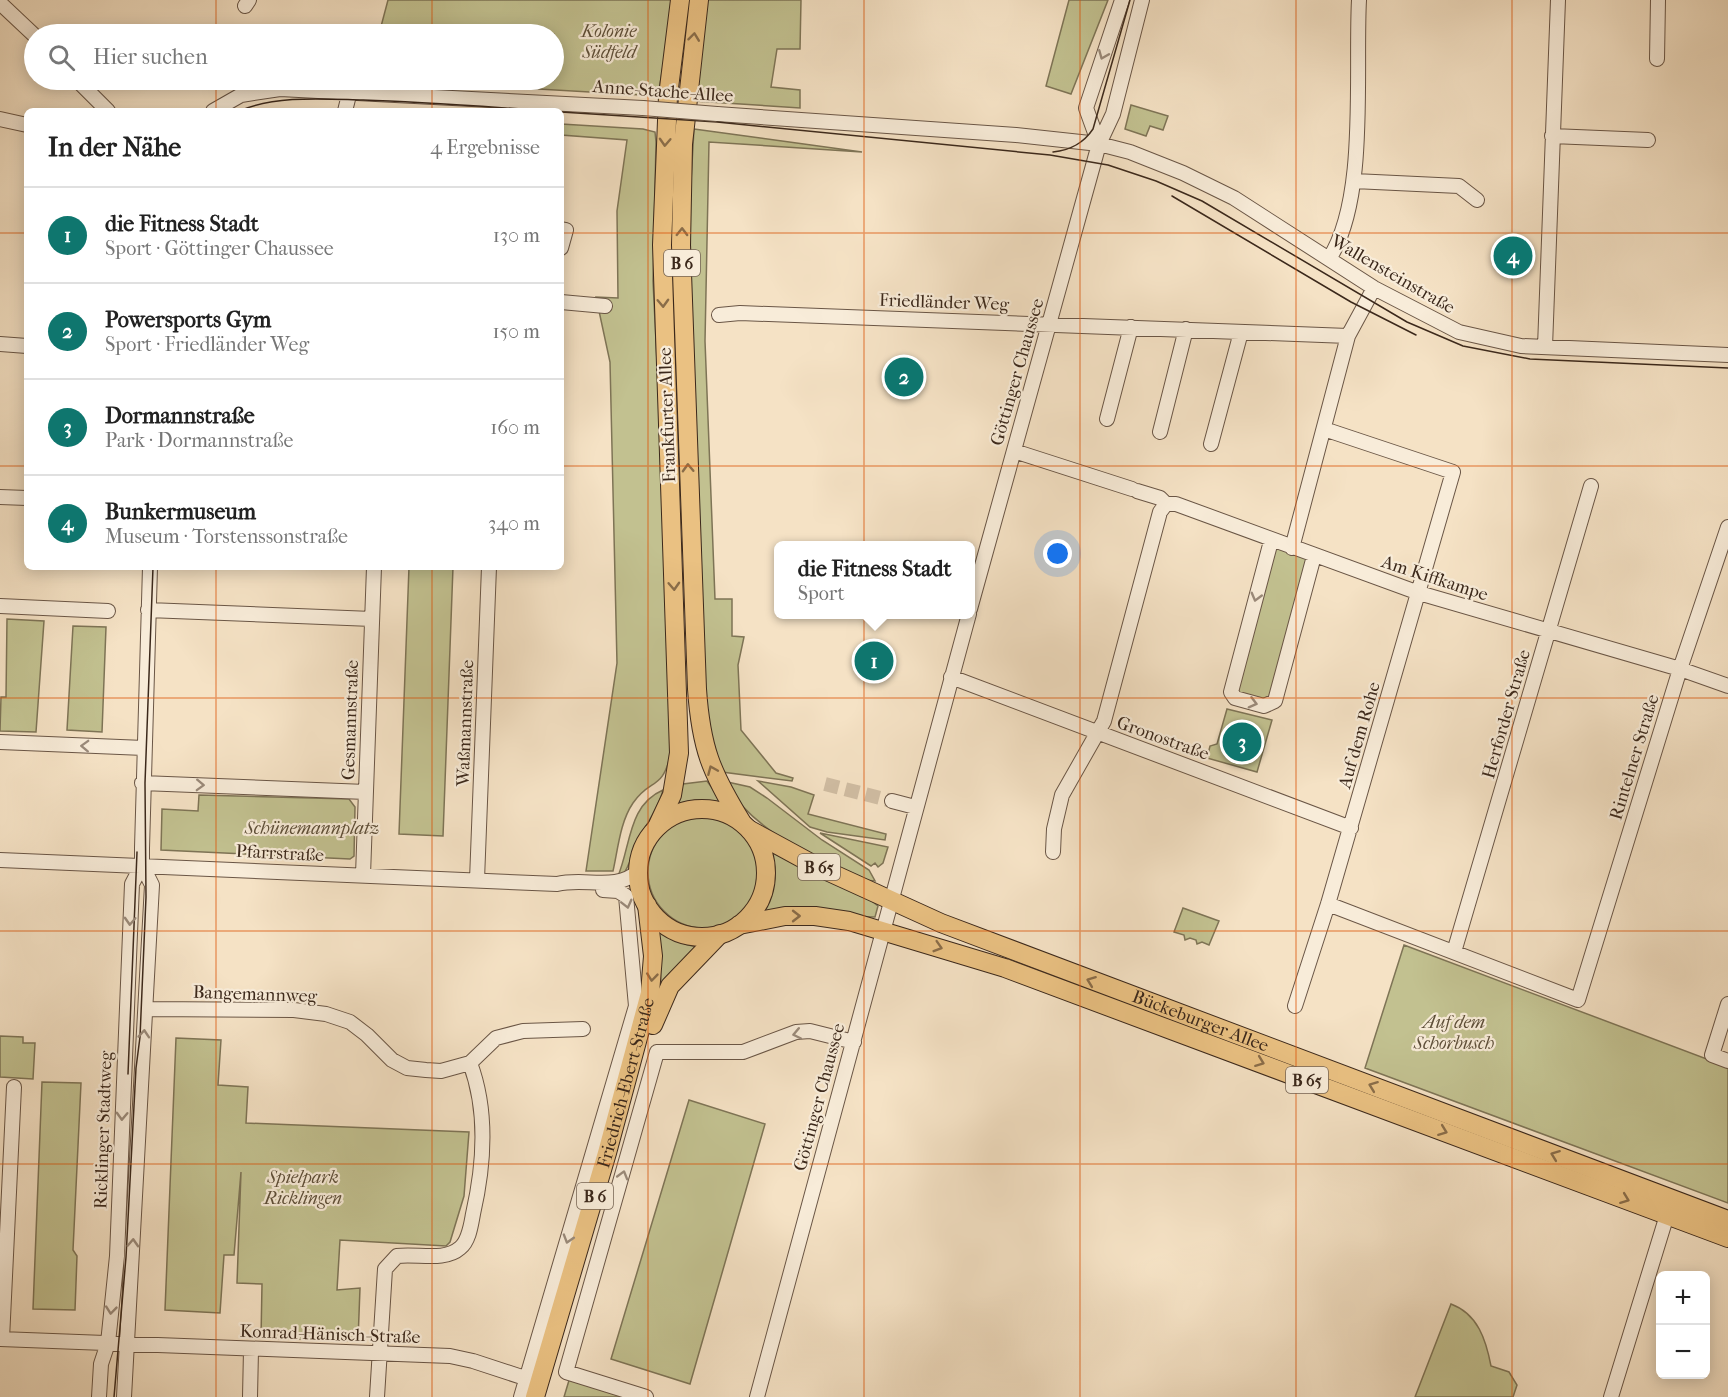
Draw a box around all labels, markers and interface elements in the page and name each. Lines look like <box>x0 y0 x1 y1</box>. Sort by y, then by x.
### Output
park label: Kolonie Südfeld <box>580 21 639 63</box>
search box <box>24 24 564 90</box>
one-way arrow <box>687 32 700 42</box>
icon: search <box>45 41 78 74</box>
text: Hier suchen <box>93 44 208 70</box>
one-way arrow <box>1098 50 1111 60</box>
street label: Anne-Stache-Allee <box>591 76 734 107</box>
text: In der Nähe <box>48 132 181 163</box>
text: 4 Ergebnisse <box>430 136 540 159</box>
one-way arrow <box>659 137 672 146</box>
text: die Fitness Stadt <box>105 211 259 237</box>
text: 1 <box>64 224 71 247</box>
text: 130 m <box>493 224 540 247</box>
one-way arrow <box>676 227 688 236</box>
street label: Wallensteinstraße <box>1326 230 1458 318</box>
pin: 4 <box>1494 234 1532 278</box>
text: Sport · Göttinger Chaussee <box>105 237 334 260</box>
road number: B 6 <box>664 250 700 276</box>
street label: Friedländer Weg <box>879 290 1010 315</box>
street label: Göttinger Chaussee <box>986 296 1049 448</box>
one-way arrow <box>657 299 670 308</box>
text: Powersports Gym <box>105 307 271 333</box>
text: 2 <box>62 320 73 343</box>
text: 150 m <box>492 320 540 343</box>
text: Sport · Friedländer Weg <box>105 333 309 356</box>
street label: Frankfurter Allee <box>655 347 680 483</box>
pin: 2 <box>884 354 924 400</box>
text: Dormannstraße <box>105 403 255 429</box>
text: 3 <box>63 416 72 439</box>
text: 160 m <box>490 416 540 439</box>
text: Park · Dormannstraße <box>105 429 293 452</box>
one-way arrow <box>682 464 694 473</box>
text: Bunkermuseum <box>105 499 256 525</box>
text: 4 <box>62 512 73 535</box>
text: 340 m <box>488 512 540 535</box>
text: Museum · Torstenssonstraße <box>105 525 348 548</box>
your location <box>1043 539 1072 568</box>
popup <box>774 541 975 619</box>
street label: Am Kiffkampe <box>1378 551 1491 606</box>
text: die Fitness Stadt <box>798 556 951 582</box>
one-way arrow <box>668 581 681 590</box>
text: Sport <box>798 582 845 605</box>
one-way arrow <box>1251 591 1263 602</box>
pin: 1 <box>854 638 894 684</box>
street label: Herforder Straße <box>1478 647 1535 781</box>
street label: Gesmannstraße <box>338 659 363 781</box>
street label: Waßmannstraße <box>453 659 478 788</box>
street label: Auf dem Rohe <box>1334 679 1385 792</box>
street label: Rintelner Straße <box>1605 692 1664 822</box>
one-way arrow <box>1248 696 1258 709</box>
street label: Gronostraße <box>1114 712 1212 765</box>
pin: 3 <box>1222 720 1262 764</box>
one-way arrow <box>81 739 90 752</box>
one-way arrow <box>707 766 719 777</box>
one-way arrow <box>196 779 205 792</box>
park label: Schünemannplatz <box>244 818 379 839</box>
street label: Pfarrstraße <box>235 841 325 866</box>
road number: B 65 <box>798 854 840 880</box>
one-way arrow <box>619 899 632 909</box>
one-way arrow <box>792 910 801 922</box>
one-way arrow <box>124 917 137 926</box>
one-way arrow <box>932 940 943 952</box>
one-way arrow <box>646 973 659 982</box>
one-way arrow <box>1087 976 1098 988</box>
street label: Bangemannweg <box>192 982 318 1007</box>
street label: Bückeburger Allee <box>1129 986 1272 1057</box>
street label: Friedrich-Ebert-Straße <box>593 995 659 1171</box>
park label: Auf dem Schorbusch <box>1413 1012 1494 1054</box>
street label: Göttinger Chaussee <box>790 1021 849 1173</box>
one-way arrow <box>792 1026 802 1039</box>
one-way arrow <box>137 1030 150 1039</box>
street label: Ricklinger Stadtweg <box>90 1050 117 1209</box>
one-way arrow <box>1254 1055 1265 1068</box>
road number: B 65 <box>1286 1067 1328 1093</box>
one-way arrow <box>1368 1081 1379 1093</box>
one-way arrow <box>116 1111 128 1120</box>
one-way arrow <box>1437 1123 1448 1136</box>
one-way arrow <box>1551 1149 1561 1162</box>
park label: Spielpark Ricklingen <box>263 1167 342 1209</box>
one-way arrow <box>616 1170 628 1180</box>
road number: B 6 <box>577 1183 613 1209</box>
one-way arrow <box>1620 1192 1630 1205</box>
one-way arrow <box>563 1233 575 1244</box>
one-way arrow <box>127 1239 140 1248</box>
map controls <box>1656 1271 1710 1379</box>
button: + <box>1656 1271 1710 1325</box>
one-way arrow <box>106 1306 118 1315</box>
street label: Konrad-Hänisch-Straße <box>239 1321 421 1348</box>
button: − <box>1656 1325 1710 1379</box>

